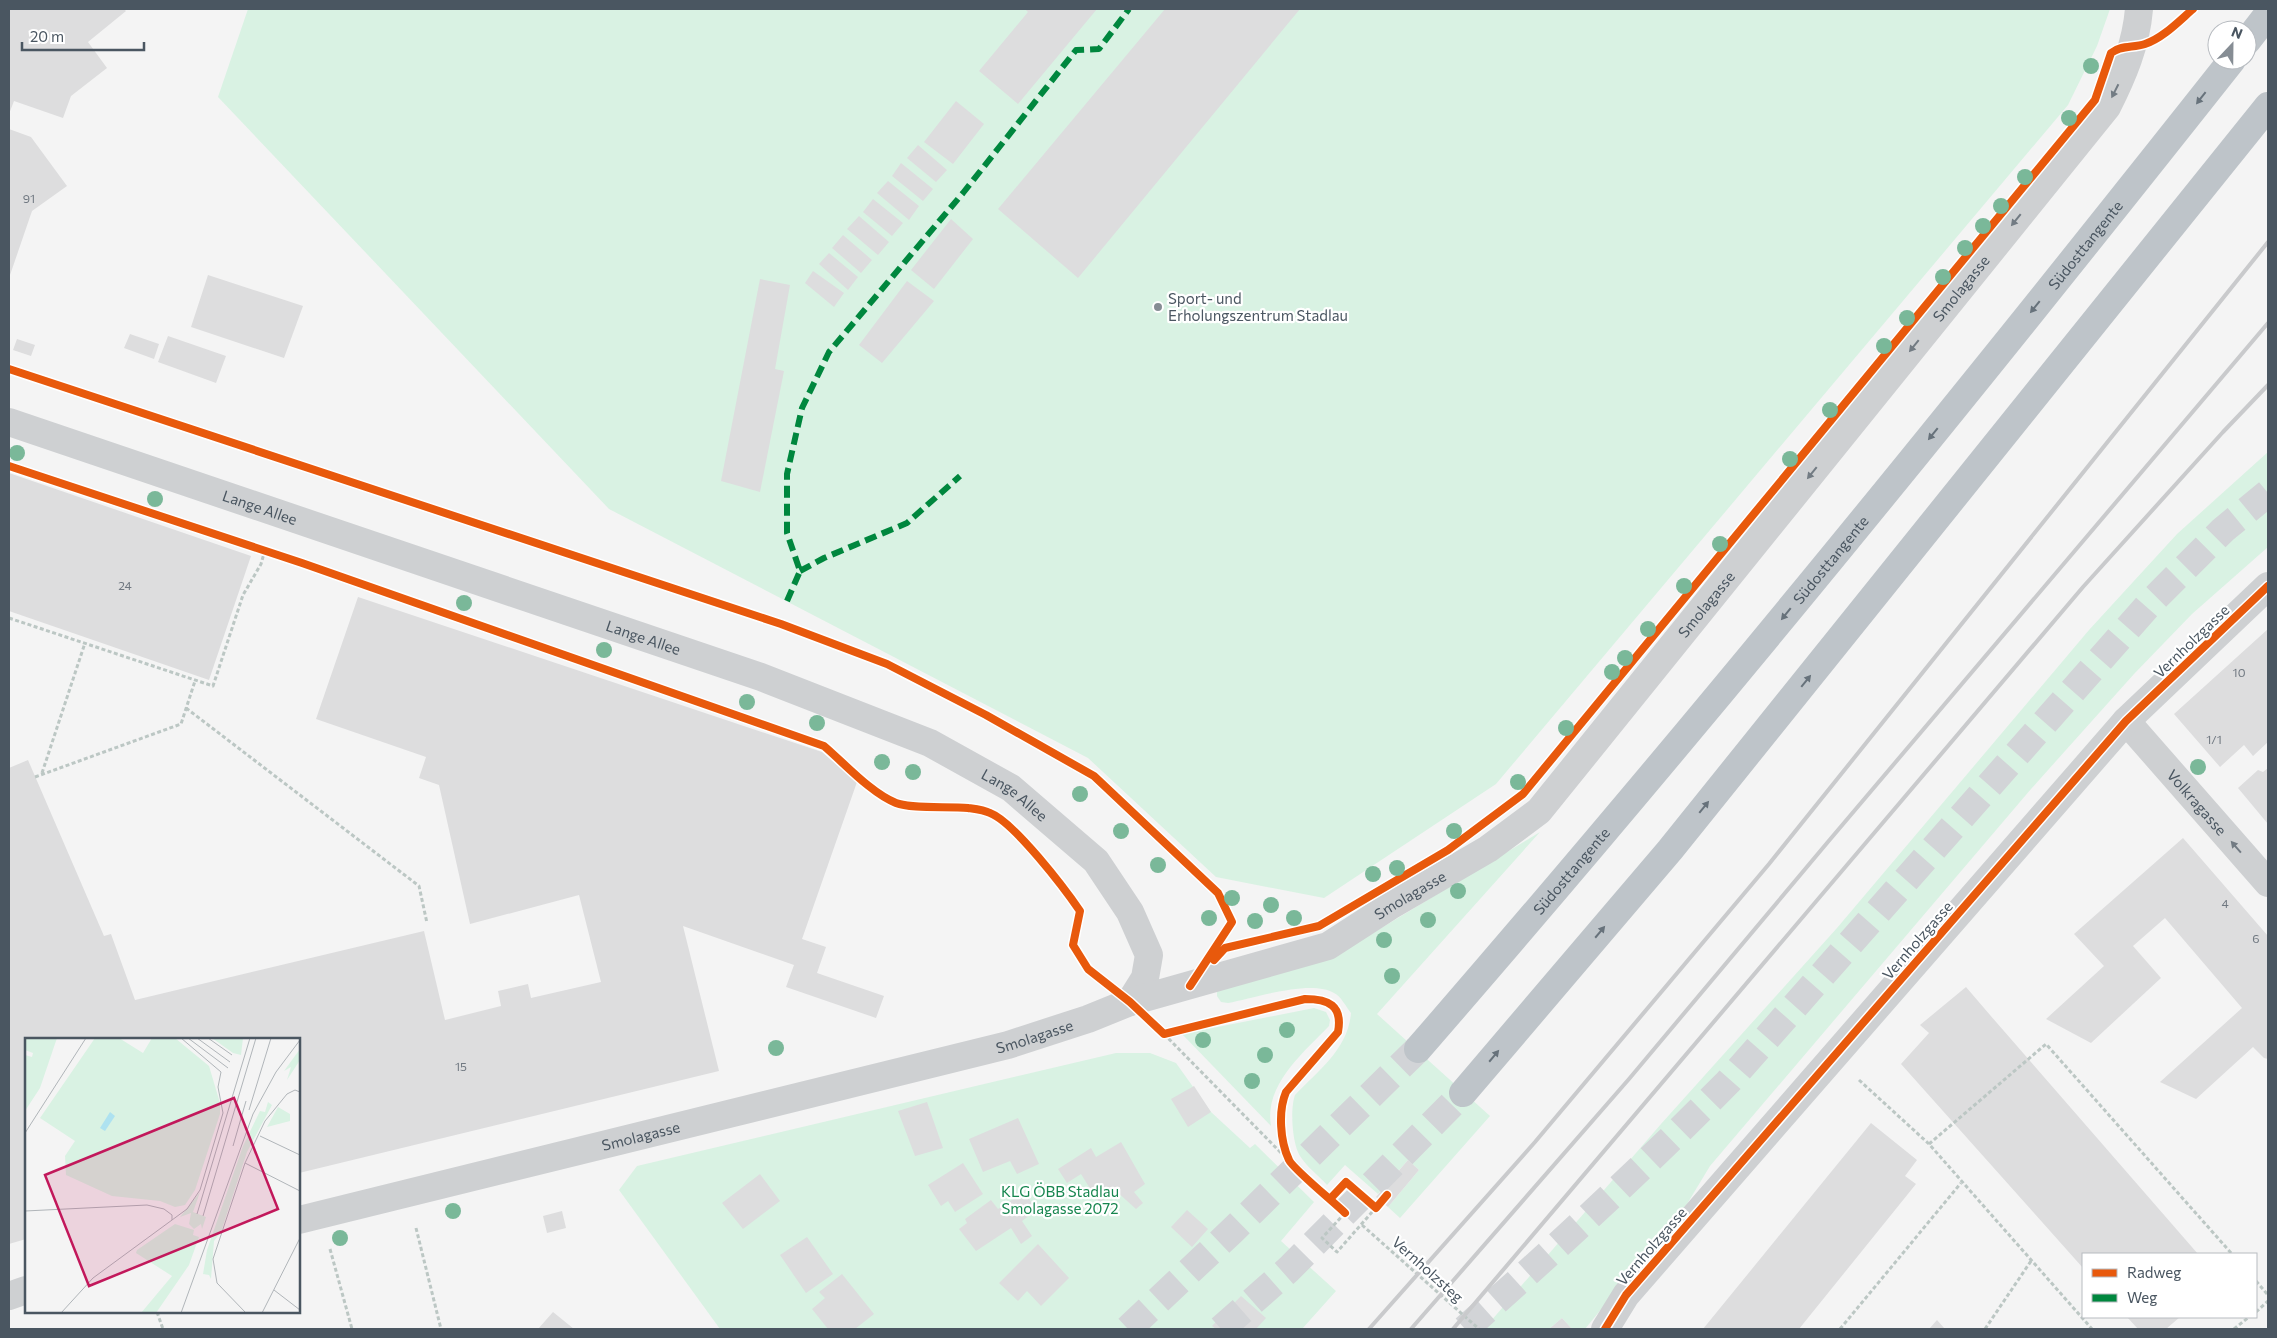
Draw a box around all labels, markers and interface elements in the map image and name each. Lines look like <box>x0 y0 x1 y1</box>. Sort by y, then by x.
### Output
scale bar <box>22 20 145 52</box>
north arrow <box>2207 20 2257 70</box>
text: N <box>2229 23 2245 42</box>
text: 20 m <box>30 27 64 45</box>
one-way arrow <box>2111 84 2119 98</box>
one-way arrow <box>2196 91 2207 104</box>
house number: 91 <box>23 191 35 205</box>
street label: Südosttangente <box>2044 197 2126 293</box>
one-way arrow <box>2010 213 2021 226</box>
street label: Smolagasse <box>1929 251 1993 325</box>
place label: Sport- und Erholungszentrum Stadlau <box>1168 289 1348 324</box>
marker: Sport- und Erholungszentrum Stadlau <box>1152 301 1164 313</box>
one-way arrow <box>2029 301 2040 314</box>
one-way arrow <box>1908 339 1919 352</box>
one-way arrow <box>1928 427 1938 441</box>
one-way arrow <box>1806 466 1817 479</box>
street label: Lange Allee <box>220 486 300 528</box>
street label: Südosttangente <box>1789 512 1872 607</box>
street label: Smolagasse <box>1674 567 1738 641</box>
house number: 24 <box>118 578 132 592</box>
street label: Vernholzgasse <box>2150 600 2233 682</box>
one-way arrow <box>1780 607 1791 620</box>
street label: Lange Allee <box>604 616 683 658</box>
house number: 10 <box>2233 665 2246 679</box>
one-way arrow <box>1800 675 1811 688</box>
house number: 1/1 <box>2206 732 2222 746</box>
street label: Lange Allee <box>979 765 1052 825</box>
street label: Volkragasse <box>2164 766 2231 839</box>
one-way arrow <box>1698 801 1709 814</box>
street label: Südosttangente <box>1529 823 1613 918</box>
one-way arrow <box>2230 841 2242 853</box>
street label: Smolagasse <box>1371 867 1449 923</box>
house number: 4 <box>2221 896 2229 910</box>
street label: Vernholzgasse <box>1878 897 1956 983</box>
one-way arrow <box>1594 926 1605 939</box>
house number: 6 <box>2252 931 2260 945</box>
street label: Smolagasse <box>994 1015 1075 1057</box>
inset map <box>25 1038 300 1313</box>
one-way arrow <box>1489 1050 1500 1063</box>
house number: 15 <box>455 1059 467 1073</box>
street label: Smolagasse <box>600 1117 682 1154</box>
park label: KLG ÖBB Stadlau Smolagasse 2072 <box>1001 1182 1119 1217</box>
street label: Vernholzgasse <box>1612 1203 1690 1289</box>
street label: Vernholzsteg <box>1389 1232 1467 1306</box>
legend <box>2082 1253 2257 1318</box>
text: Radweg <box>2127 1263 2181 1281</box>
text: Weg <box>2127 1288 2157 1306</box>

